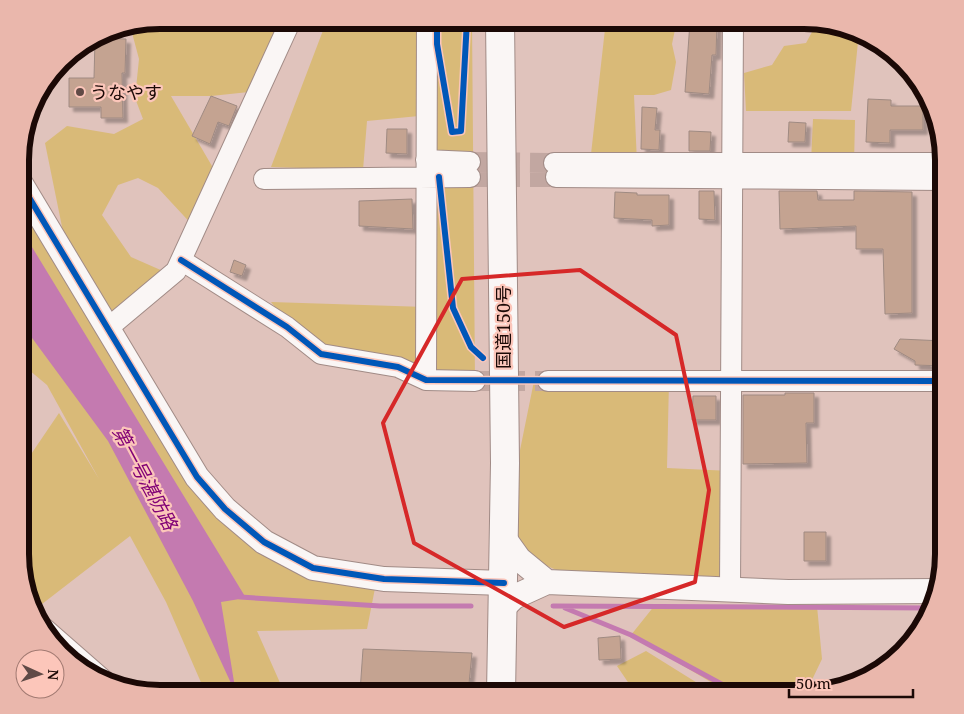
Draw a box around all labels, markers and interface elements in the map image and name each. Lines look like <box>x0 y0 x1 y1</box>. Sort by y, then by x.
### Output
place label: うなやす <box>90 80 162 104</box>
marker: うなやす <box>74 86 86 98</box>
street label: 国道150号 <box>491 285 515 369</box>
water label: 第一号湛防路 <box>107 422 184 536</box>
north arrow <box>15 649 65 699</box>
scale bar <box>789 666 913 698</box>
text: N <box>44 669 63 681</box>
text: 50 m <box>796 673 831 693</box>

